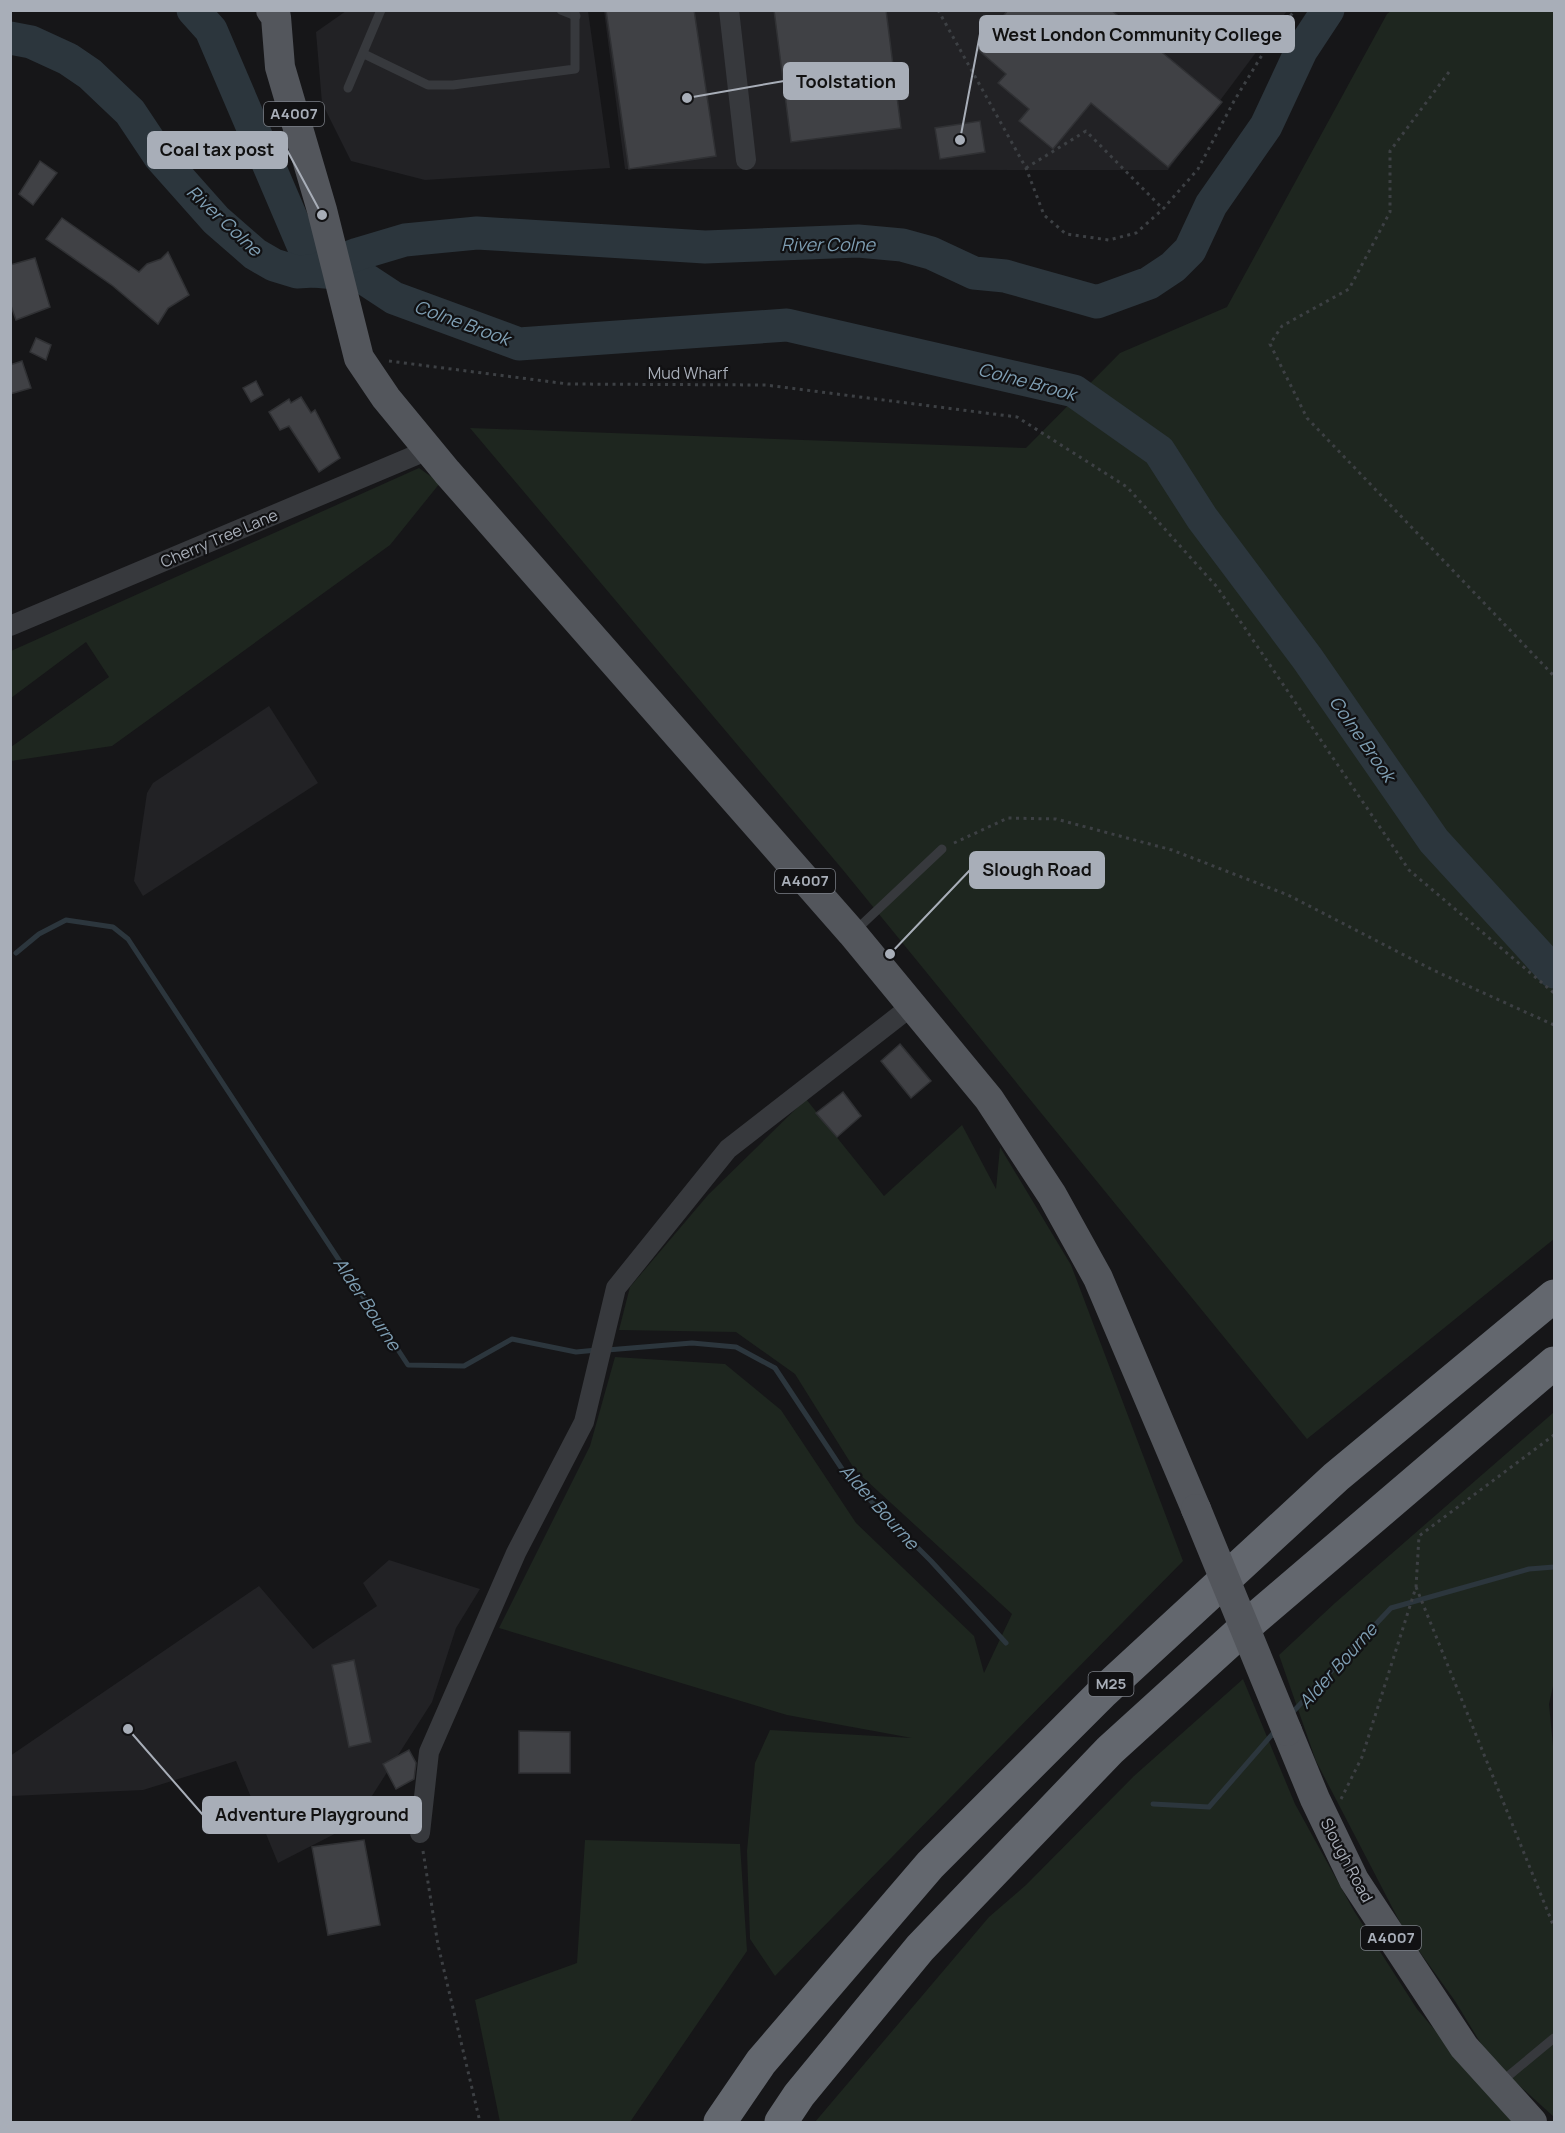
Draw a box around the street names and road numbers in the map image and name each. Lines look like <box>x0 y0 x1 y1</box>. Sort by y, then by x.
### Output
road number: A4007 <box>264 102 324 126</box>
street label: Mud Wharf <box>648 362 729 384</box>
street label: Cherry Tree Lane <box>157 503 281 573</box>
road number: A4007 <box>775 869 835 893</box>
road number: M25 <box>1088 1672 1134 1696</box>
street label: Slough Road <box>1316 1814 1378 1906</box>
road number: A4007 <box>1361 1926 1421 1950</box>

